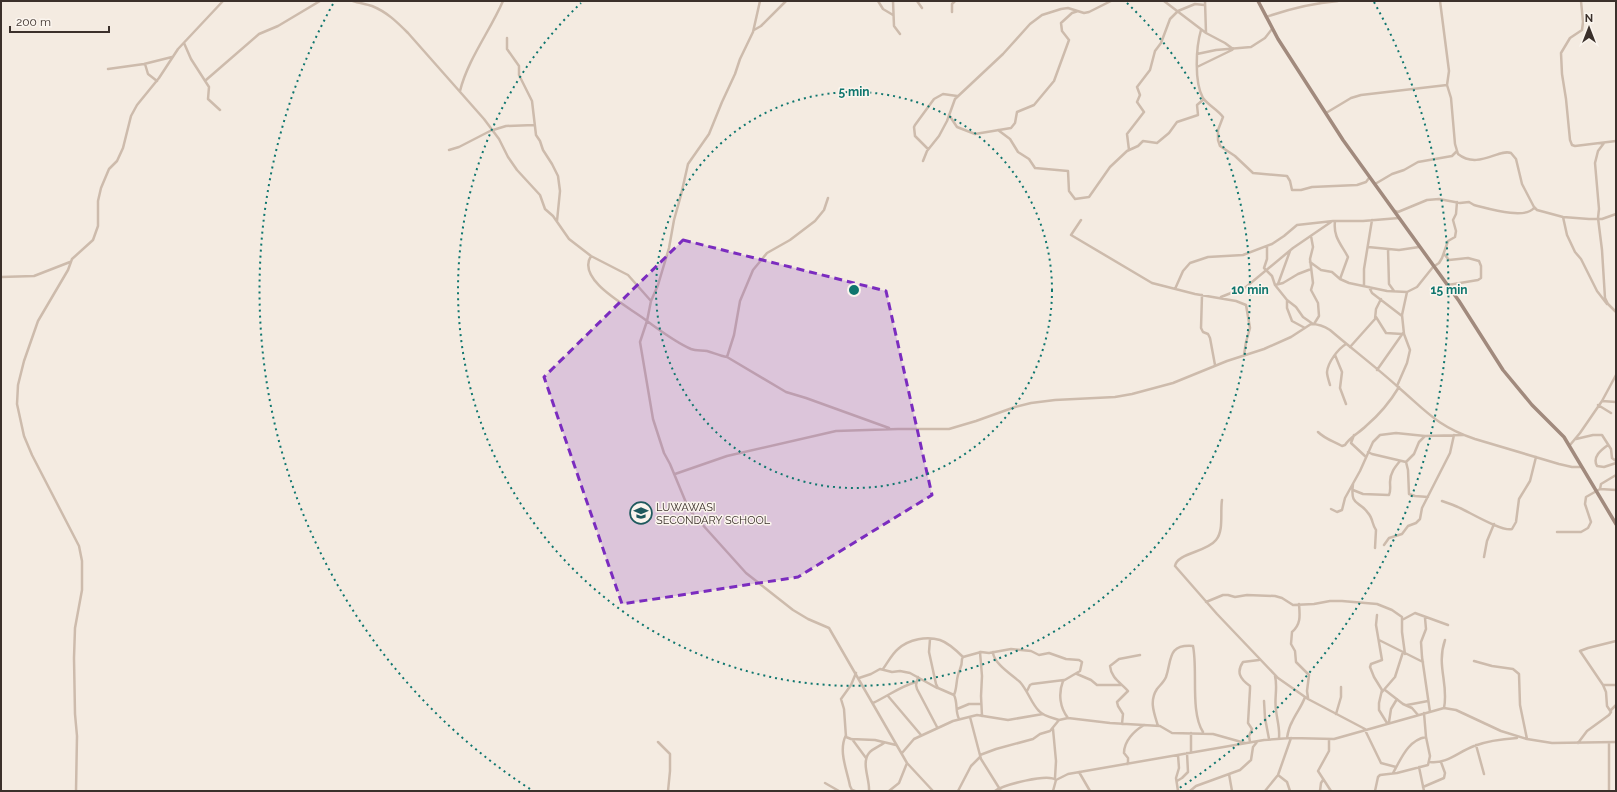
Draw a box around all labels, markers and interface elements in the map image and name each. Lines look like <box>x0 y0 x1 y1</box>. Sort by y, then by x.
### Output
scale bar <box>10 8 109 34</box>
north arrow <box>1569 8 1609 48</box>
text: N <box>1585 12 1593 25</box>
text: 200 m <box>16 15 51 29</box>
text: 5 min <box>838 85 870 99</box>
centre of rings <box>847 283 861 297</box>
text: 10 min <box>1231 283 1269 297</box>
text: 15 min <box>1431 283 1467 297</box>
school or university icon: LUWAWASI SECONDARY SCHOOL <box>628 500 654 526</box>
place label: LUWAWASI SECONDARY SCHOOL <box>656 501 771 527</box>

